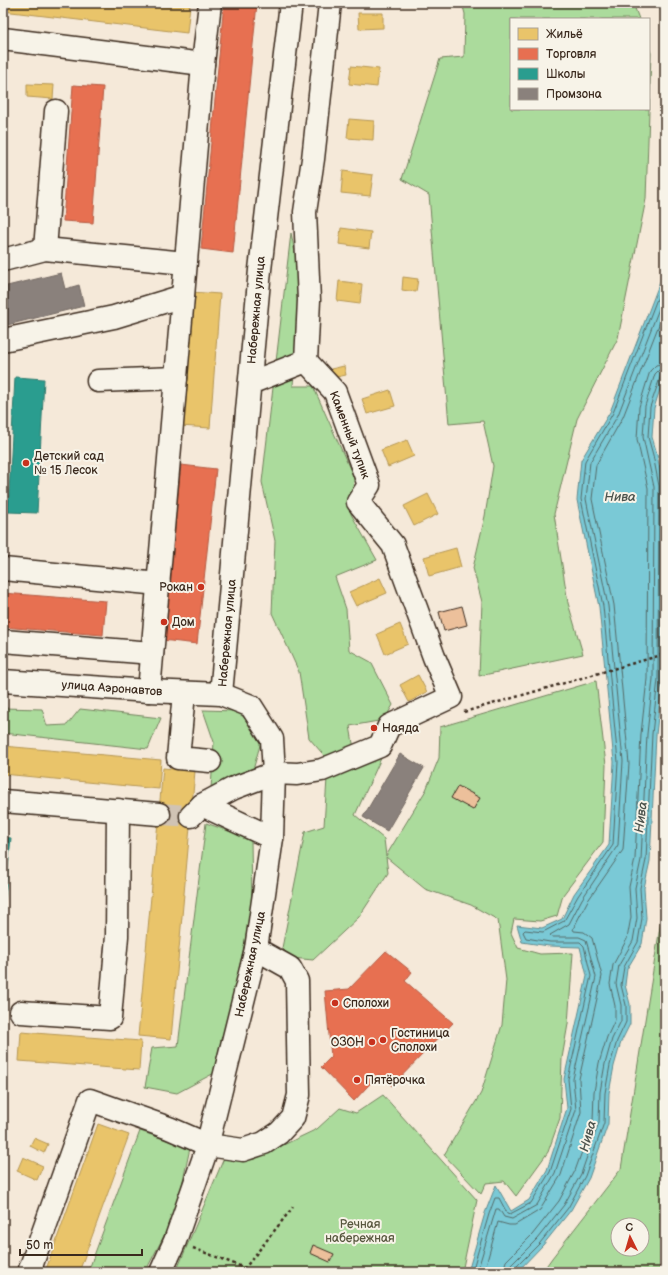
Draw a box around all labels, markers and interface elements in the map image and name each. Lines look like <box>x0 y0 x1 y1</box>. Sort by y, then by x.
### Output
legend <box>510 18 650 110</box>
text: Жильё <box>546 27 583 42</box>
text: Торговля <box>546 47 597 62</box>
text: Школы <box>546 67 585 82</box>
text: Промзона <box>546 87 602 102</box>
street label: Набережная улица <box>244 256 269 365</box>
street label: Каменный тупик <box>326 389 373 482</box>
place label: Детский сад № 15 Лесок <box>34 449 105 478</box>
marker: Детский сад № 15 Лесок <box>21 458 31 468</box>
water label: Нива <box>604 489 636 505</box>
street label: Набережная улица <box>215 579 240 688</box>
place label: Рокан <box>159 580 193 595</box>
marker: Рокан <box>196 582 206 592</box>
place label: Дом <box>172 615 195 630</box>
marker: Дом <box>159 617 169 627</box>
street label: улица Аэронавтов <box>61 677 164 700</box>
place label: Наяда <box>382 721 419 736</box>
marker: Наяда <box>369 723 379 733</box>
water label: Нива <box>631 800 651 834</box>
street label: Набережная улица <box>232 910 269 1019</box>
place label: Сполохи <box>343 996 389 1011</box>
marker: Сполохи <box>330 998 340 1008</box>
place label: Гостиница Сполохи <box>391 1026 450 1055</box>
place label: ОЗОН <box>331 1035 364 1050</box>
marker: Гостиница Сполохи <box>378 1035 388 1045</box>
marker: ОЗОН <box>367 1037 377 1047</box>
place label: Пятёрочка <box>365 1073 425 1088</box>
marker: Пятёрочка <box>352 1075 362 1085</box>
water label: Нива <box>576 1119 600 1154</box>
park label: Речная набережная <box>325 1217 395 1246</box>
north arrow <box>610 1217 650 1257</box>
text: С <box>625 1221 634 1234</box>
scale bar <box>20 1231 142 1257</box>
text: 50 m <box>26 1238 53 1253</box>

